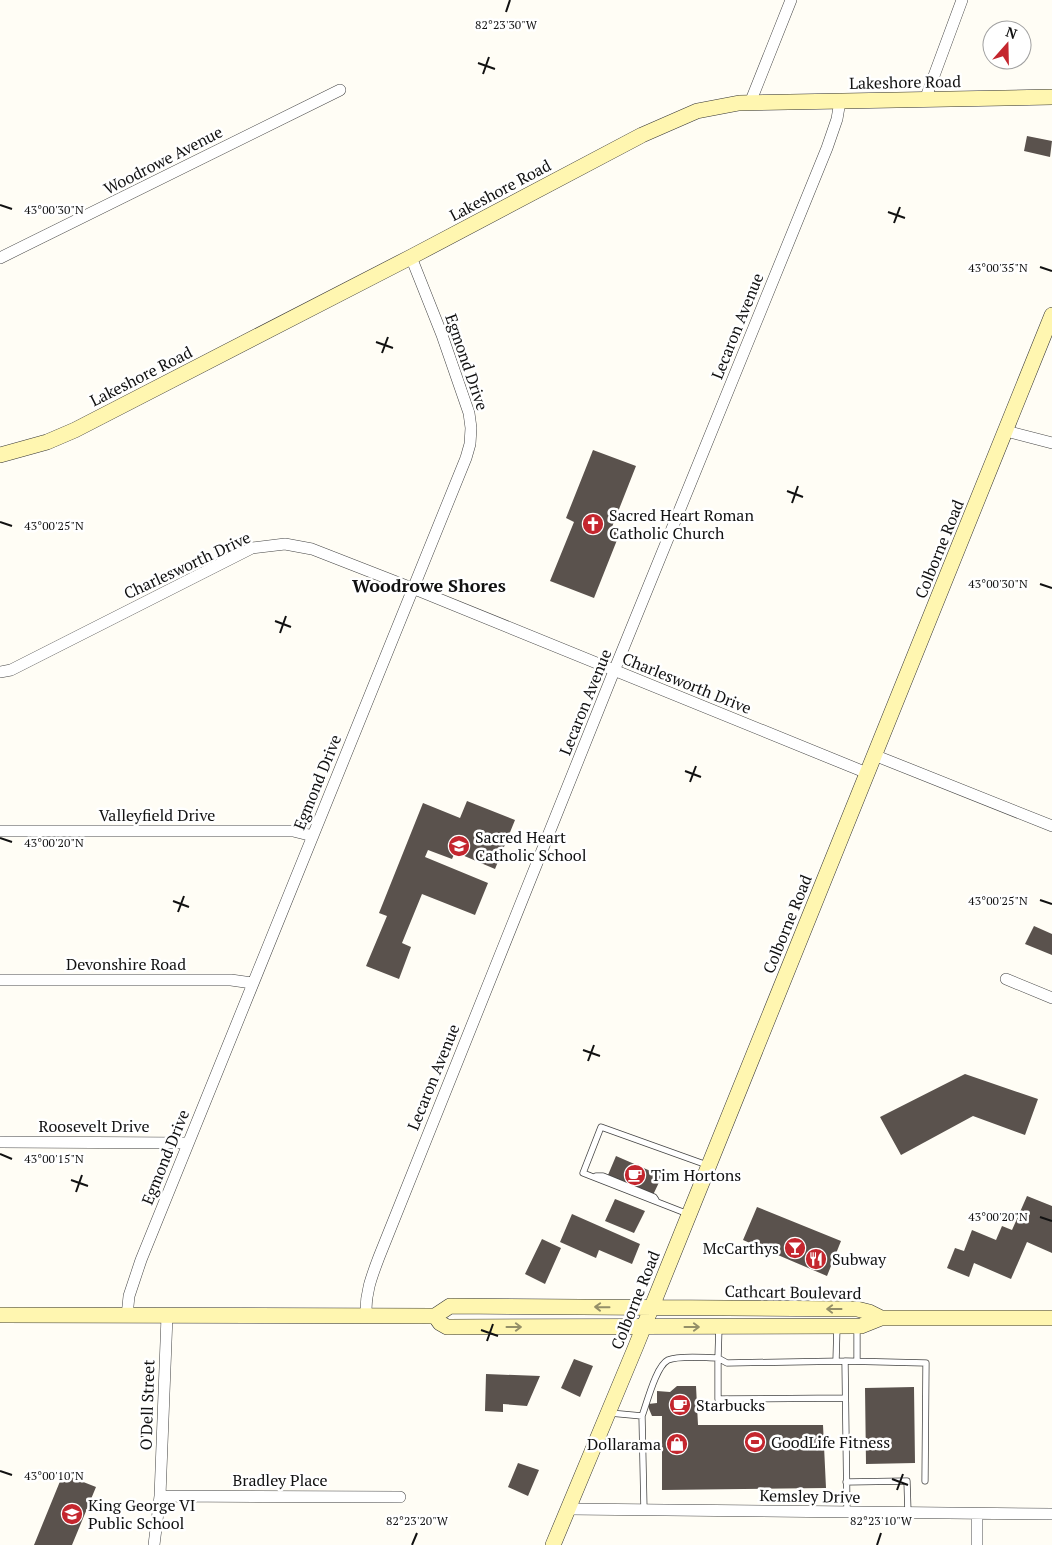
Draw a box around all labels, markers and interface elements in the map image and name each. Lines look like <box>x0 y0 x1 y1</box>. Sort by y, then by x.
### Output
text: 82°23'30"W <box>475 17 538 32</box>
north arrow <box>982 20 1032 70</box>
text: N <box>1003 22 1020 43</box>
street label: Lakeshore Road <box>849 70 961 94</box>
street label: Woodrowe Avenue <box>100 121 226 199</box>
street label: Lakeshore Road <box>445 154 555 226</box>
text: 43°00'30"N <box>24 202 84 217</box>
text: 43°00'35"N <box>968 260 1028 275</box>
street label: Lecaron Avenue <box>706 270 768 382</box>
street label: Egmond Drive <box>440 311 494 413</box>
street label: Lakeshore Road <box>86 341 196 411</box>
street label: Colborne Road <box>909 496 969 602</box>
place label: Sacred Heart Roman Catholic Church <box>609 504 754 544</box>
church icon: Sacred Heart Roman Catholic Church <box>581 512 605 536</box>
text: 43°00'25"N <box>24 518 84 533</box>
street label: Charlesworth Drive <box>120 526 254 604</box>
district label: Woodrowe Shores <box>352 573 506 597</box>
text: 43°00'30"N <box>968 576 1028 591</box>
street label: Lecaron Avenue <box>554 646 616 758</box>
street label: Charlesworth Drive <box>619 647 755 719</box>
street label: Egmond Drive <box>288 731 346 833</box>
street label: Valleyfield Drive <box>99 804 215 826</box>
place label: Sacred Heart Catholic School <box>475 826 587 866</box>
school or university icon: Sacred Heart Catholic School <box>447 834 471 858</box>
text: 43°00'20"N <box>24 835 84 850</box>
street label: Colborne Road <box>757 871 817 977</box>
text: 43°00'25"N <box>968 893 1028 908</box>
street label: Devonshire Road <box>66 953 186 975</box>
street label: Lecaron Avenue <box>402 1021 464 1133</box>
street label: Egmond Drive <box>136 1106 194 1208</box>
street label: Roosevelt Drive <box>39 1115 149 1137</box>
text: 43°00'15"N <box>24 1151 84 1166</box>
cafe icon: Tim Hortons <box>623 1163 647 1187</box>
place label: Tim Hortons <box>651 1164 741 1186</box>
text: 43°00'20"N <box>968 1209 1028 1224</box>
bar icon: McCarthys <box>783 1236 807 1260</box>
place label: McCarthys <box>703 1237 779 1259</box>
street label: Colborne Road <box>605 1247 665 1353</box>
restaurant icon: Subway <box>804 1247 828 1271</box>
place label: Subway <box>832 1248 887 1270</box>
street label: Cathcart Boulevard <box>724 1280 862 1304</box>
one-way arrow <box>594 1302 610 1312</box>
one-way arrow <box>826 1304 842 1314</box>
one-way arrow <box>506 1322 522 1332</box>
one-way arrow <box>684 1322 700 1331</box>
street label: O'Dell Street <box>134 1359 160 1451</box>
cafe icon: Starbucks <box>668 1393 692 1417</box>
place label: Starbucks <box>696 1394 765 1416</box>
sports icon: GoodLife Fitness <box>743 1430 767 1454</box>
place label: GoodLife Fitness <box>771 1431 890 1453</box>
shop icon: Dollarama <box>665 1432 689 1456</box>
place label: Dollarama <box>587 1433 661 1455</box>
text: 43°00'10"N <box>24 1468 84 1483</box>
street label: Bradley Place <box>232 1469 328 1491</box>
street label: Kemsley Drive <box>759 1484 861 1508</box>
place label: King George VI Public School <box>88 1494 195 1534</box>
school or university icon: King George VI Public School <box>60 1502 84 1526</box>
text: 82°23'20"W <box>386 1513 449 1528</box>
text: 82°23'10"W <box>850 1513 913 1528</box>

